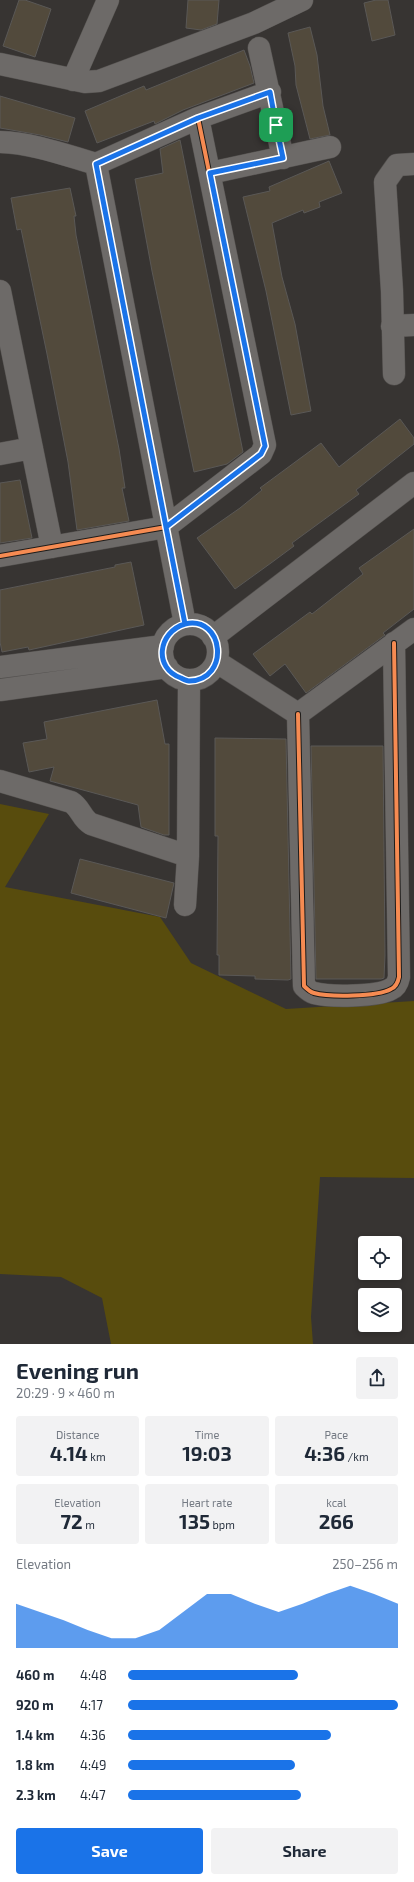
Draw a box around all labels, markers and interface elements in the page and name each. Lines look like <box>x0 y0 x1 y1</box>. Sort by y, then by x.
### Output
pin <box>259 108 293 142</box>
icon: arrive <box>265 114 287 136</box>
map controls <box>358 1236 402 1332</box>
button: locate <box>358 1236 402 1280</box>
button: layers <box>358 1288 402 1332</box>
text: Evening run <box>16 1357 139 1383</box>
button: share <box>356 1357 398 1399</box>
text: 20:29 · 9 × 460 m <box>16 1385 115 1401</box>
text: Distance <box>56 1428 99 1441</box>
text: Time <box>195 1428 219 1441</box>
text: Pace <box>324 1428 348 1441</box>
text: 4.14 <box>50 1441 88 1465</box>
text: 19:03 <box>182 1441 232 1465</box>
text: 4:36 <box>304 1441 345 1465</box>
text: km <box>88 1450 106 1463</box>
text: /km <box>345 1450 369 1463</box>
text: Elevation <box>54 1496 101 1509</box>
text: Heart rate <box>182 1496 232 1509</box>
text: kcal <box>326 1496 346 1509</box>
text: 72 <box>61 1509 83 1533</box>
text: 135 <box>179 1509 210 1533</box>
text: 266 <box>319 1509 354 1533</box>
text: m <box>83 1518 95 1531</box>
text: bpm <box>210 1518 235 1531</box>
text: Elevation <box>16 1556 71 1572</box>
text: 250–256 m <box>332 1556 398 1572</box>
text: 460 m <box>16 1667 54 1683</box>
text: 4:48 <box>80 1667 107 1683</box>
text: 920 m <box>16 1697 54 1713</box>
text: 4:17 <box>80 1697 103 1713</box>
text: 1.4 km <box>16 1727 55 1743</box>
text: 4:36 <box>80 1727 106 1743</box>
text: 1.8 km <box>16 1757 54 1773</box>
text: 4:49 <box>80 1757 107 1773</box>
text: 2.3 km <box>16 1787 56 1803</box>
text: 4:47 <box>80 1787 106 1803</box>
button: Save <box>16 1828 203 1874</box>
button: Share <box>211 1828 398 1874</box>

